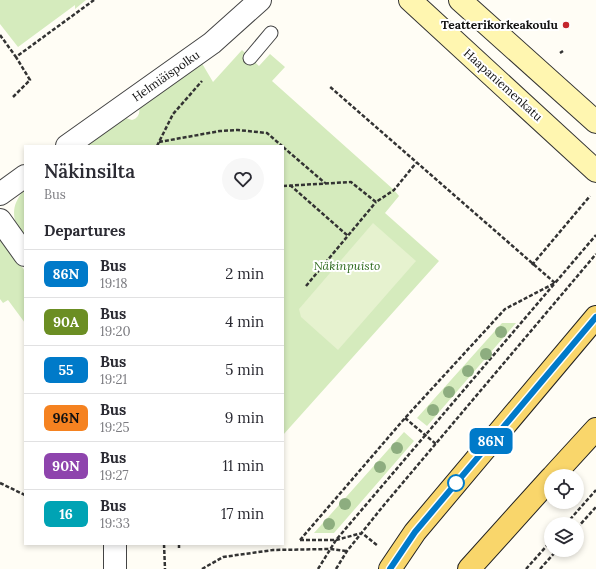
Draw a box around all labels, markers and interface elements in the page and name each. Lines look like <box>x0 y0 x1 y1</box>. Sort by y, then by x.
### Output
place label: Teatterikorkeakoulu <box>441 17 559 32</box>
marker: Teatterikorkeakoulu <box>561 20 571 30</box>
street label: Haapaniemenkatu <box>461 45 546 124</box>
street label: Helmiäispolku <box>129 47 202 104</box>
button: heart <box>222 158 264 200</box>
text: Näkinsilta <box>44 159 135 183</box>
text: Bus <box>44 186 66 203</box>
text: Departures <box>44 221 125 240</box>
text: Bus <box>100 256 126 275</box>
park label: Näkinpuisto <box>314 258 380 273</box>
text: 2 min <box>225 264 264 283</box>
text: 86N <box>53 265 79 283</box>
text: 19:18 <box>100 275 128 292</box>
text: Bus <box>100 304 126 323</box>
text: 4 min <box>225 312 264 331</box>
text: 90A <box>53 313 79 331</box>
text: 19:20 <box>100 323 131 340</box>
text: Bus <box>100 352 126 371</box>
text: 5 min <box>225 360 264 379</box>
text: 55 <box>58 361 74 379</box>
text: 19:21 <box>100 371 127 388</box>
text: Bus <box>100 400 126 419</box>
text: 9 min <box>225 408 264 427</box>
text: 96N <box>53 409 79 427</box>
text: 19:25 <box>100 419 130 436</box>
line badge: 86N <box>468 428 514 454</box>
text: 86N <box>478 432 504 450</box>
text: Bus <box>100 448 126 467</box>
text: 11 min <box>222 456 264 475</box>
text: 90N <box>52 457 80 475</box>
text: 19:27 <box>100 467 128 484</box>
map controls <box>544 469 584 557</box>
button: locate <box>544 469 584 509</box>
unlabelled marker <box>447 474 465 492</box>
text: Bus <box>100 496 126 515</box>
text: 17 min <box>221 504 264 523</box>
text: 16 <box>59 505 73 523</box>
text: 19:33 <box>100 515 130 532</box>
button: layers <box>544 517 584 557</box>

